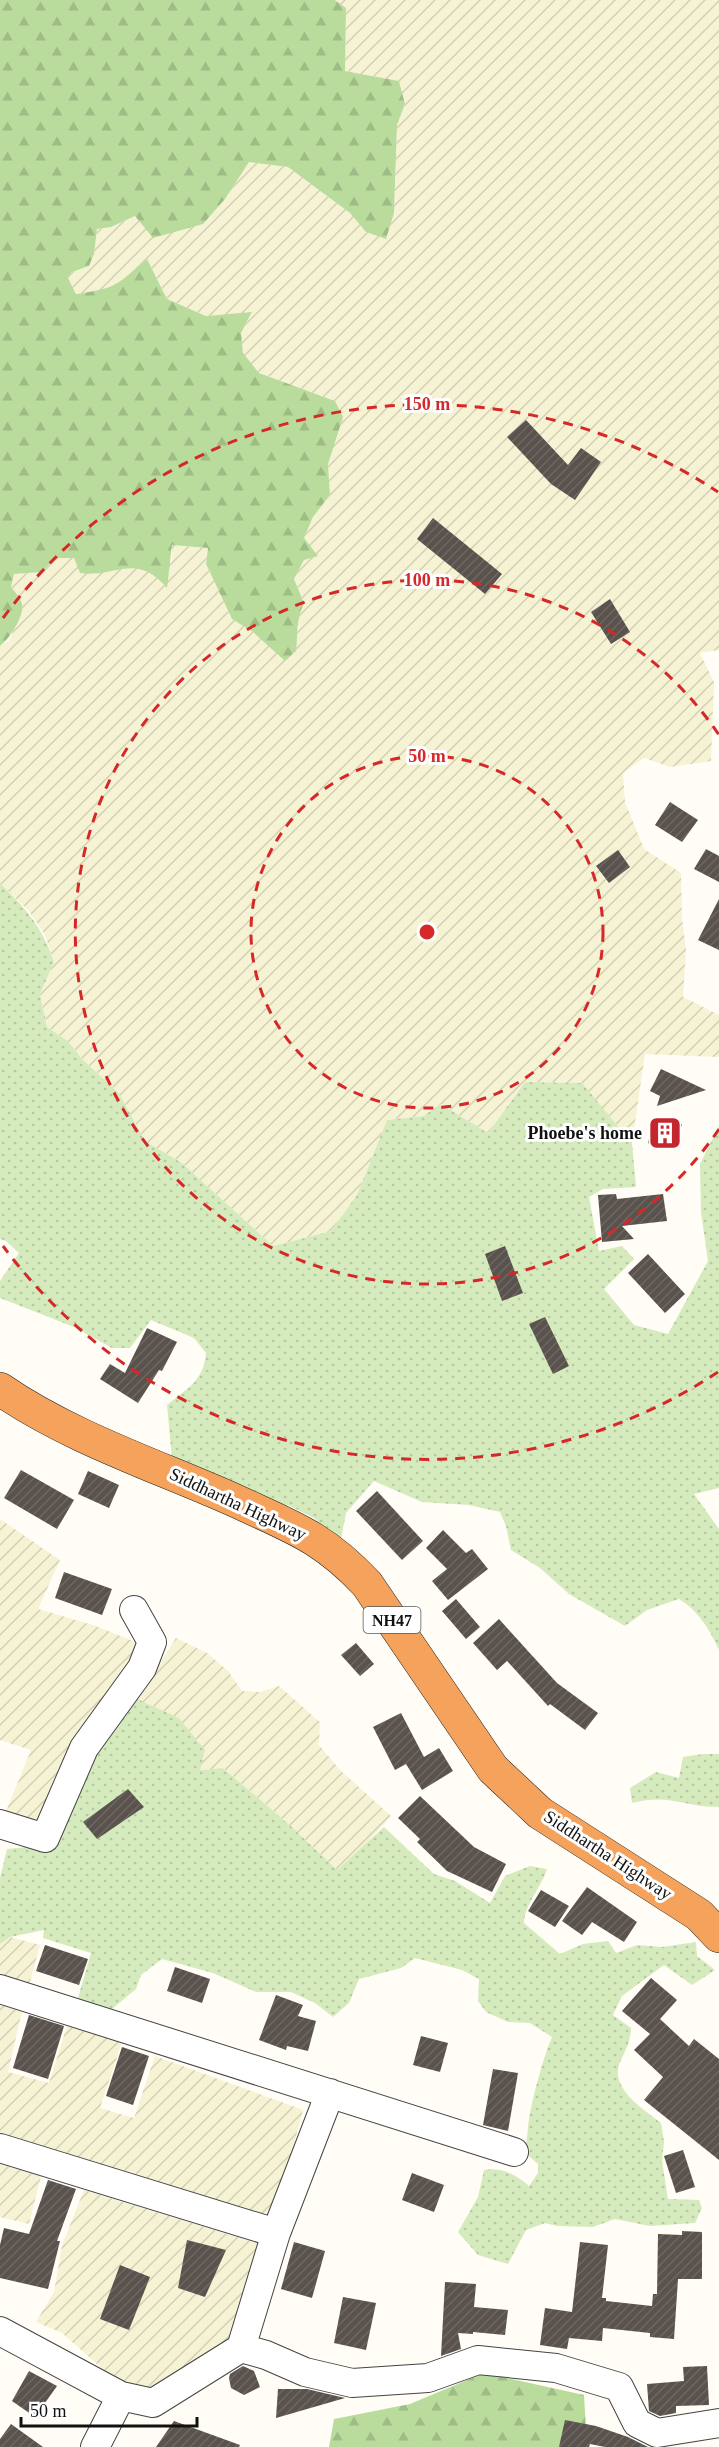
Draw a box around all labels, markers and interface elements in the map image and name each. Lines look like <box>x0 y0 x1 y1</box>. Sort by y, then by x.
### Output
text: 150 m <box>404 394 450 414</box>
text: 100 m <box>404 570 450 590</box>
text: 50 m <box>408 746 446 766</box>
centre of rings <box>417 922 437 942</box>
building icon: Phoebe's home <box>647 1115 683 1151</box>
place label: Phoebe's home <box>528 1123 642 1143</box>
street label: Siddhartha Highway <box>166 1464 310 1544</box>
road number: NH47 <box>364 1607 420 1633</box>
street label: Siddhartha Highway <box>540 1806 676 1904</box>
scale bar <box>21 2390 196 2428</box>
text: 50 m <box>30 2401 67 2421</box>

